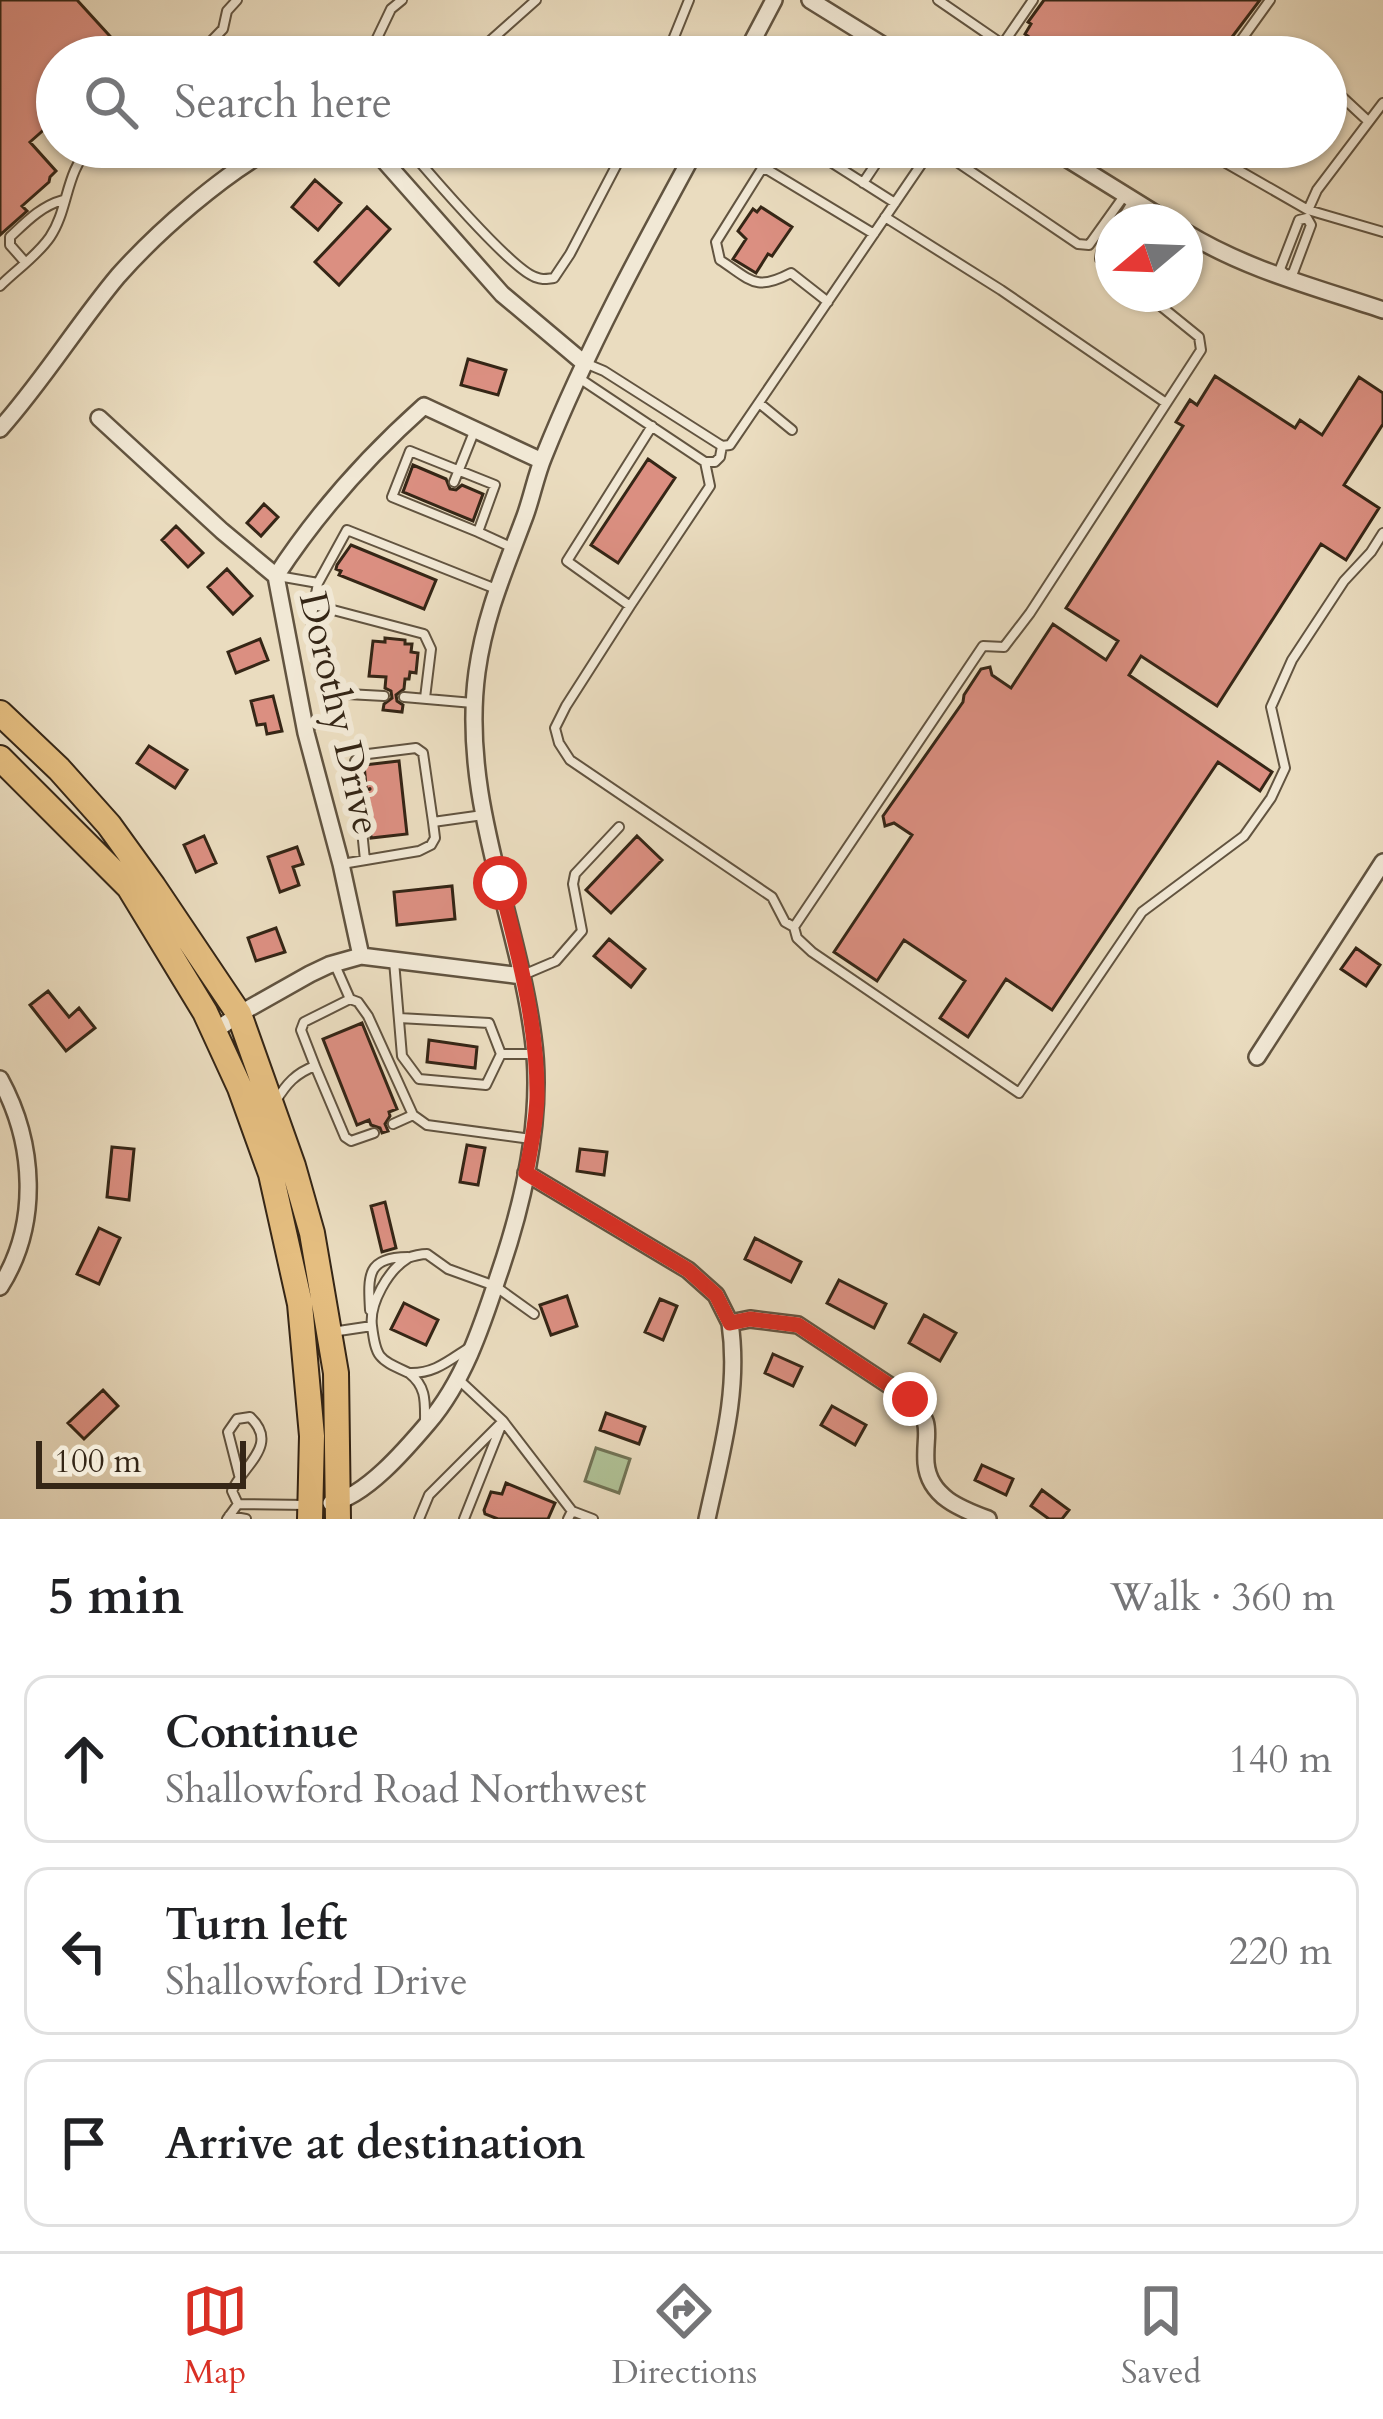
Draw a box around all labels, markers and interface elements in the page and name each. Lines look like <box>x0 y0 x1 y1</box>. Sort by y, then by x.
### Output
search box <box>36 36 1347 168</box>
icon: search <box>78 69 144 135</box>
text: Search here <box>174 72 392 133</box>
north arrow <box>1095 204 1203 312</box>
street label: Dorothy Drive <box>286 587 393 840</box>
route start <box>473 856 527 910</box>
route end <box>883 1372 937 1426</box>
scale bar <box>36 1435 246 1488</box>
text: 100 m <box>54 1439 141 1484</box>
text: 5 min <box>48 1562 184 1632</box>
text: Walk · 360 m <box>1110 1571 1335 1624</box>
text: Continue <box>165 1702 359 1763</box>
icon: ahead <box>51 1726 117 1792</box>
text: 140 m <box>1229 1733 1332 1786</box>
text: Shallowford Road Northwest <box>165 1763 646 1816</box>
text: Turn left <box>165 1894 347 1955</box>
icon: left <box>51 1918 117 1984</box>
text: 220 m <box>1229 1925 1332 1978</box>
text: Shallowford Drive <box>165 1955 468 2008</box>
icon: arrive <box>51 2110 117 2176</box>
text: Arrive at destination <box>165 2113 585 2174</box>
tab: Map <box>182 2278 248 2395</box>
tab: Directions <box>612 2278 757 2395</box>
tab: Saved <box>1121 2278 1201 2395</box>

